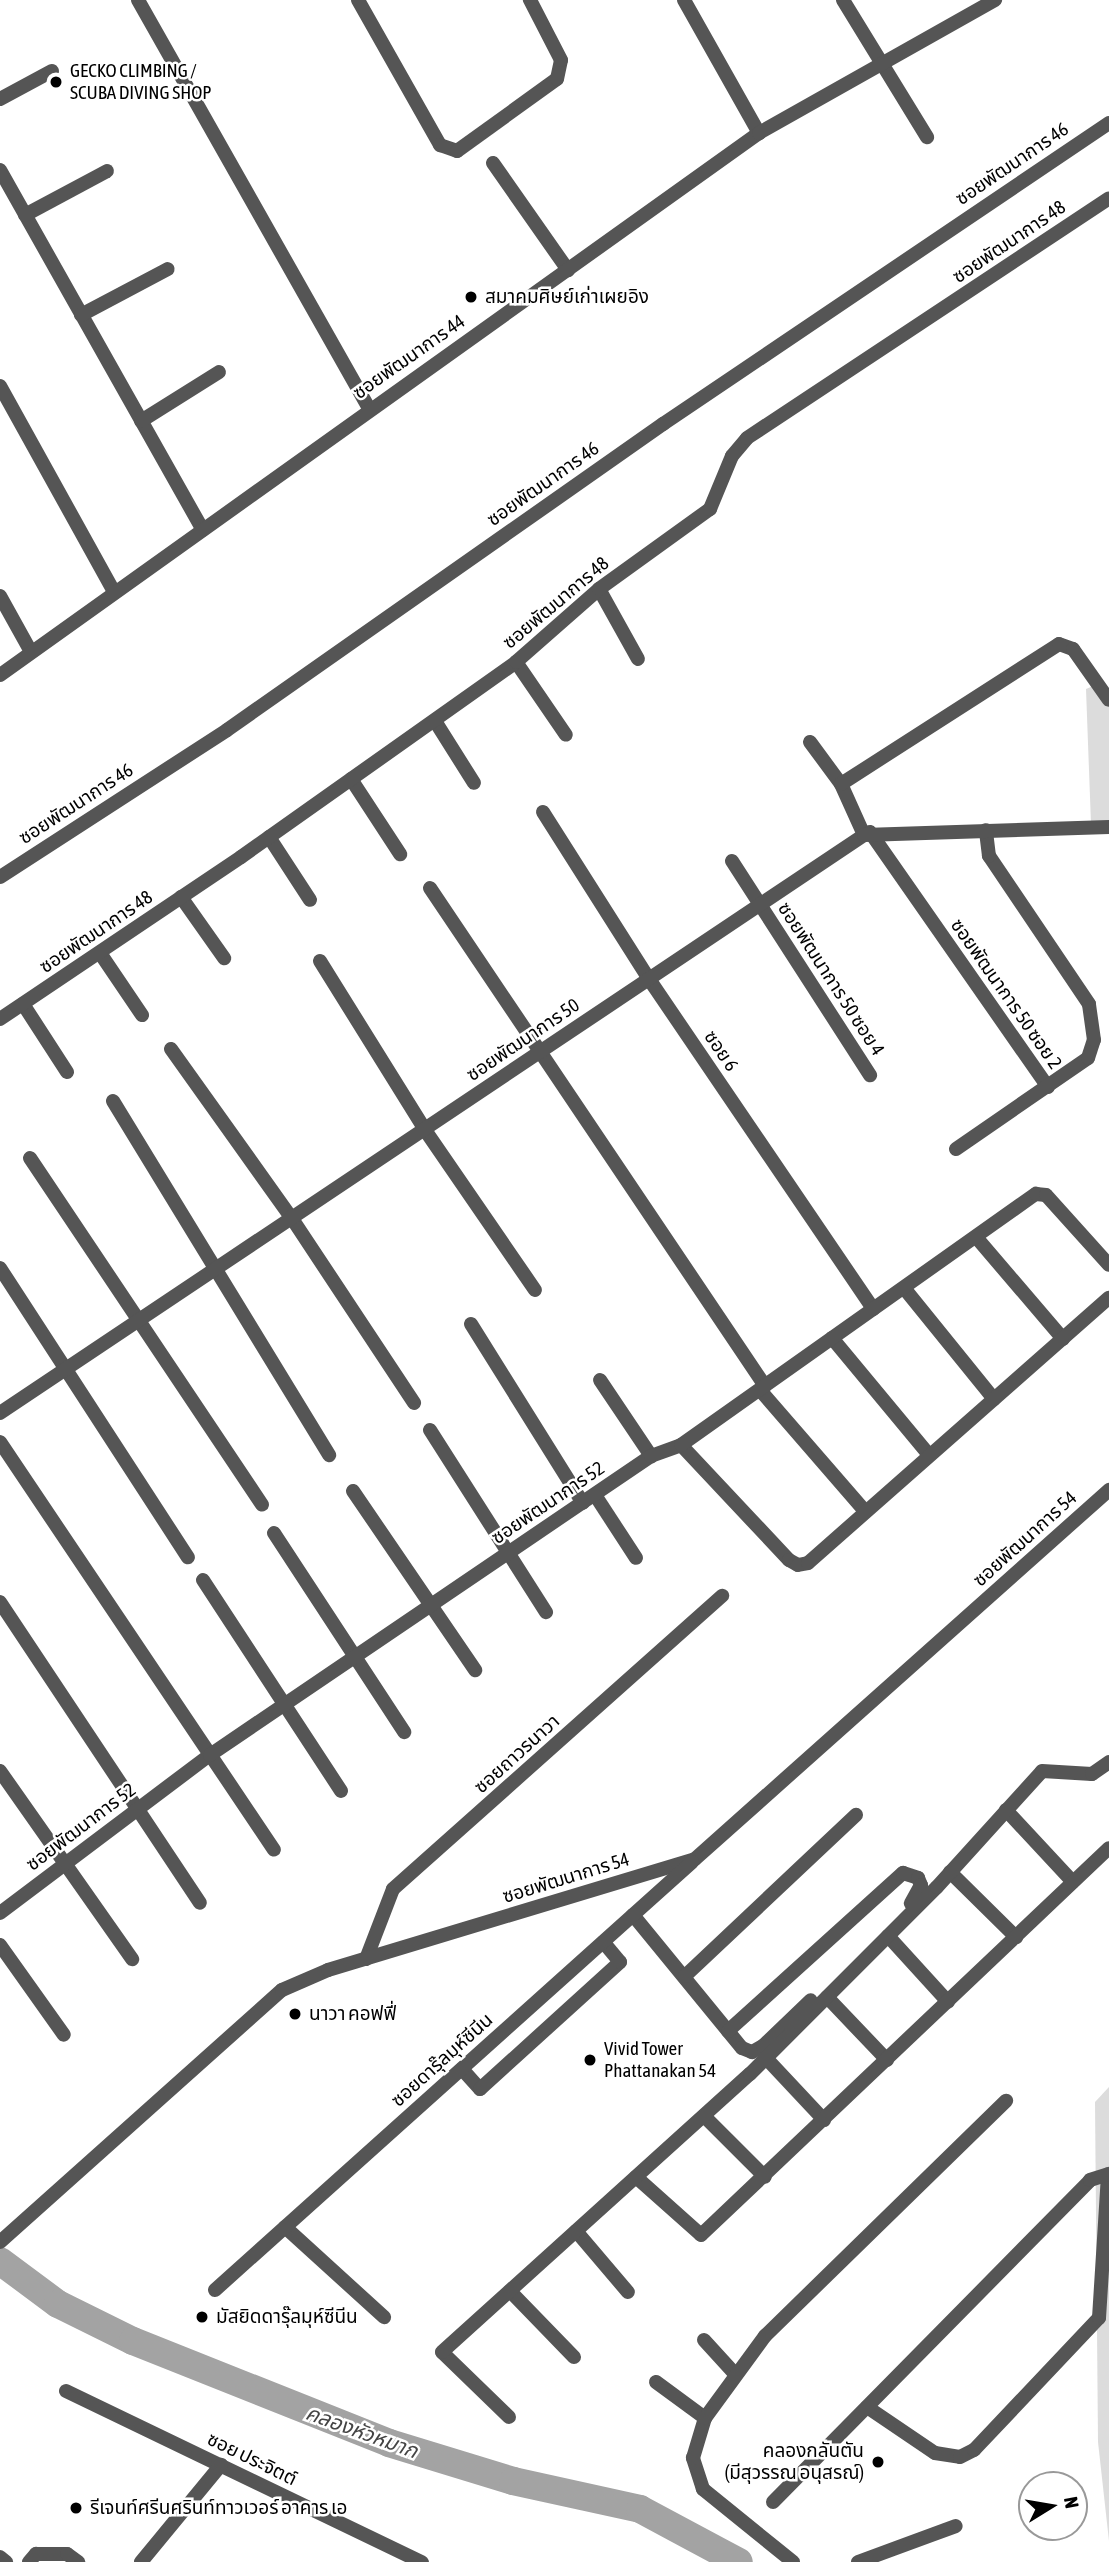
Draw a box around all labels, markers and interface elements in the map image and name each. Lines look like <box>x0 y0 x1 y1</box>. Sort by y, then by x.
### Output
place label: GECKO CLIMBING / SCUBA DIVING SHOP <box>70 60 212 104</box>
marker: GECKO CLIMBING / SCUBA DIVING SHOP <box>48 74 64 90</box>
street label: ซอยพัฒนาการ 46 <box>951 118 1073 210</box>
street label: ซอยพัฒนาการ 48 <box>948 196 1070 288</box>
place label: สมาคมศิษย์เก่าเผยอิง <box>485 286 649 308</box>
marker: สมาคมศิษย์เก่าเผยอิง <box>463 289 479 305</box>
street label: ซอยพัฒนาการ 44 <box>349 310 469 404</box>
street label: ซอยพัฒนาการ 46 <box>483 437 603 531</box>
street label: ซอยพัฒนาการ 48 <box>498 552 614 654</box>
street label: ซอยพัฒนาการ 46 <box>15 759 137 849</box>
street label: ซอยพัฒนาการ 48 <box>35 886 157 978</box>
street label: ซอยพัฒนาการ 50 ซอย 4 <box>773 898 889 1060</box>
street label: ซอยพัฒนาการ 50 ซอย 2 <box>946 914 1066 1074</box>
street label: ซอยพัฒนาการ 50 <box>462 994 584 1086</box>
street label: ซอย 6 <box>699 1026 743 1076</box>
street label: ซอยพัฒนาการ 52 <box>487 1457 609 1549</box>
street label: ซอยพัฒนาการ 54 <box>969 1487 1081 1591</box>
street label: ซอยถาวรนาวา <box>470 1710 564 1798</box>
street label: ซอยพัฒนาการ 52 <box>22 1778 140 1876</box>
street label: ซอยพัฒนาการ 54 <box>500 1848 632 1908</box>
place label: นาวา คอฟฟี่ <box>309 2003 397 2025</box>
marker: นาวา คอฟฟี่ <box>287 2006 303 2022</box>
street label: ซอยดารุ๊ลมุห์ซีนีน <box>386 2008 498 2112</box>
place label: Vivid Tower Phattanakan 54 <box>604 2038 716 2082</box>
marker: Vivid Tower Phattanakan 54 <box>582 2052 598 2068</box>
place label: มัสยิดดารุ๊ลมุห์ซีนีน <box>216 2306 358 2328</box>
marker: มัสยิดดารุ๊ลมุห์ซีนีน <box>194 2309 210 2325</box>
water label: คลองหัวหมาก <box>303 2399 421 2463</box>
street label: ซอย ประจิตต์ <box>203 2428 301 2490</box>
place label: คลองกลันตัน (มีสุวรรณ อนุสรณ์) <box>725 2440 864 2484</box>
marker: คลองกลันตัน (มีสุวรรณ อนุสรณ์) <box>870 2454 886 2470</box>
north arrow <box>1018 2471 1088 2541</box>
text: N <box>1060 2495 1084 2510</box>
place label: รีเจนท์ศรีนศรินท์ทาวเวอร์ อาคาร เอ <box>90 2497 347 2519</box>
marker: รีเจนท์ศรีนศรินท์ทาวเวอร์ อาคาร เอ <box>68 2500 84 2516</box>

